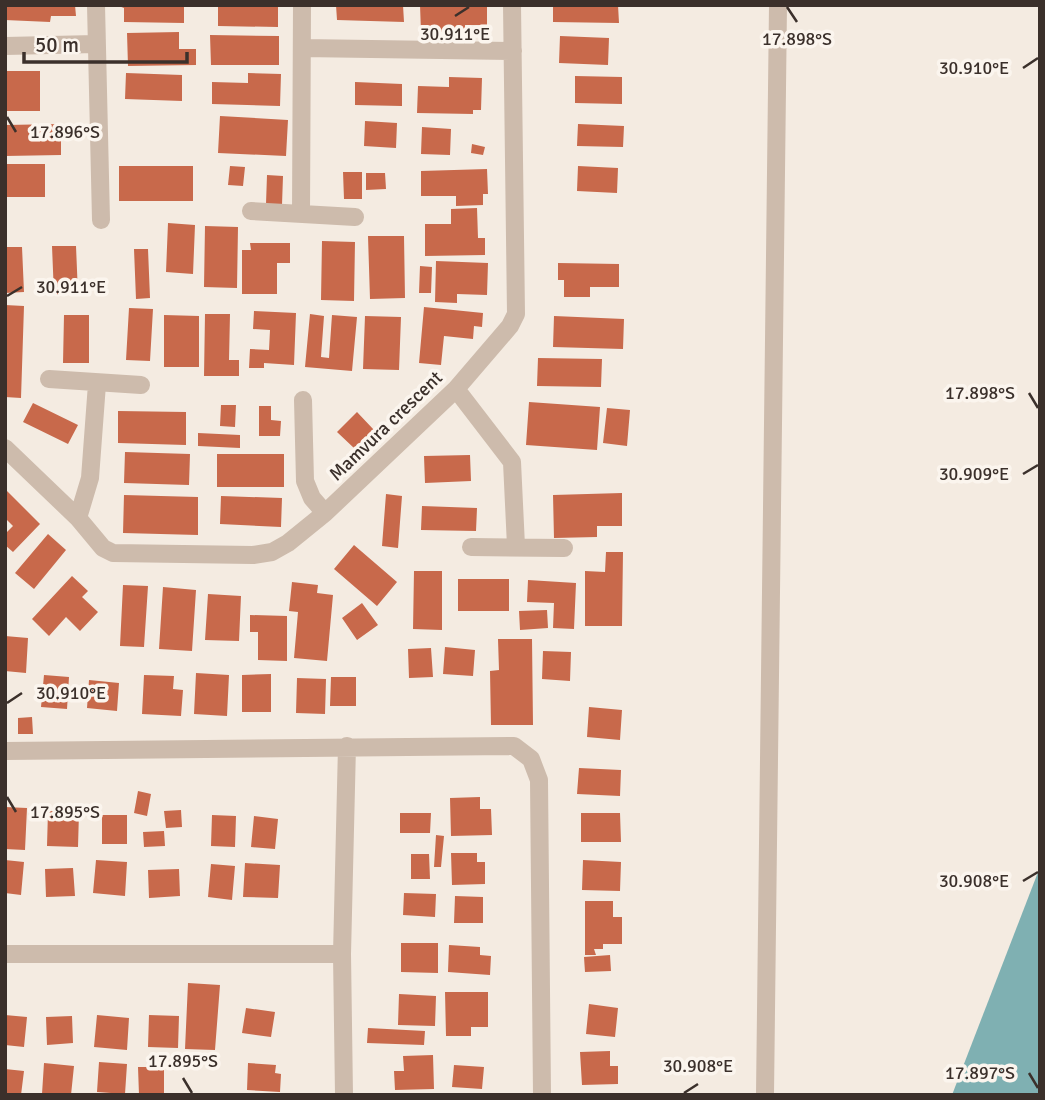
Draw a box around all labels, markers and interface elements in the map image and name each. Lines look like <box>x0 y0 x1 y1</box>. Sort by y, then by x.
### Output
scale bar <box>24 21 187 65</box>
text: 30.911°E <box>420 23 490 45</box>
text: 17.898°S <box>762 28 832 50</box>
text: 50 m <box>35 32 79 58</box>
text: 30.910°E <box>939 57 1009 79</box>
text: 17.896°S <box>30 121 100 143</box>
text: 30.911°E <box>36 276 106 298</box>
street label: Mamvura crescent <box>324 366 448 486</box>
text: 17.898°S <box>945 382 1015 404</box>
text: 30.909°E <box>939 463 1009 485</box>
text: 30.910°E <box>36 682 106 704</box>
text: 17.895°S <box>30 801 100 823</box>
text: 30.908°E <box>939 870 1009 892</box>
text: 17.895°S <box>148 1050 218 1072</box>
text: 30.908°E <box>663 1055 733 1077</box>
text: 17.897°S <box>945 1062 1015 1084</box>

